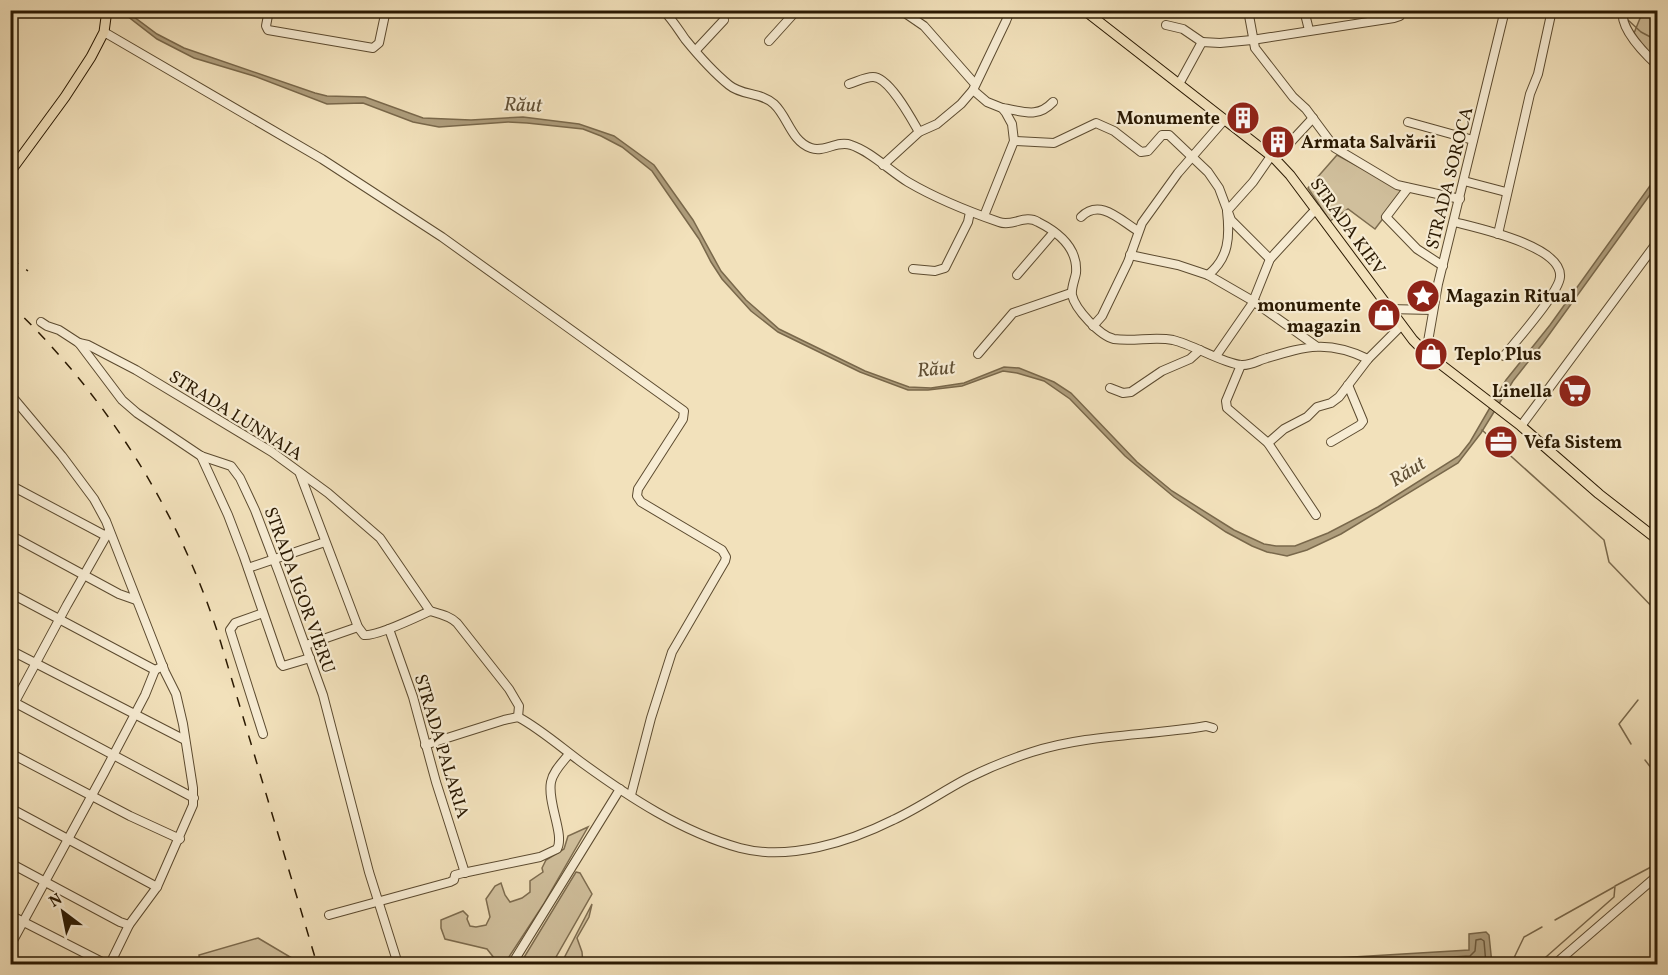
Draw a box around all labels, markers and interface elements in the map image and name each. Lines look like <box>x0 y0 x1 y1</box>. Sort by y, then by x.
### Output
water label: Răut <box>503 91 543 121</box>
building icon: Monumente <box>1225 100 1261 136</box>
street label: STRADA SOROCA <box>1421 104 1480 252</box>
place label: Monumente <box>1116 107 1220 132</box>
building icon: Armata Salvării <box>1260 124 1296 160</box>
place label: Armata Salvării <box>1301 131 1436 156</box>
street label: STRADA KIEV <box>1303 173 1391 281</box>
place icon: Magazin Ritual <box>1405 278 1441 314</box>
place label: Magazin Ritual <box>1446 285 1577 310</box>
place label: monumente magazin <box>1257 294 1361 340</box>
shop icon: monumente magazin <box>1366 297 1402 333</box>
shop icon: Teplo Plus <box>1413 336 1449 372</box>
place label: Teplo Plus <box>1454 343 1542 368</box>
water label: Răut <box>916 354 957 386</box>
street label: STRADA LUNNAIA <box>163 365 307 468</box>
supermarket icon: Linella <box>1557 373 1593 409</box>
place label: Linella <box>1492 380 1552 405</box>
office icon: Vefa Sistem <box>1483 424 1519 460</box>
place label: Vefa Sistem <box>1524 431 1622 456</box>
water label: Răut <box>1384 450 1432 495</box>
street label: STRADA IGOR VIERU <box>257 504 340 677</box>
street label: STRADA PALARIA <box>407 671 474 822</box>
north arrow <box>33 882 93 942</box>
text: N <box>45 888 67 913</box>

